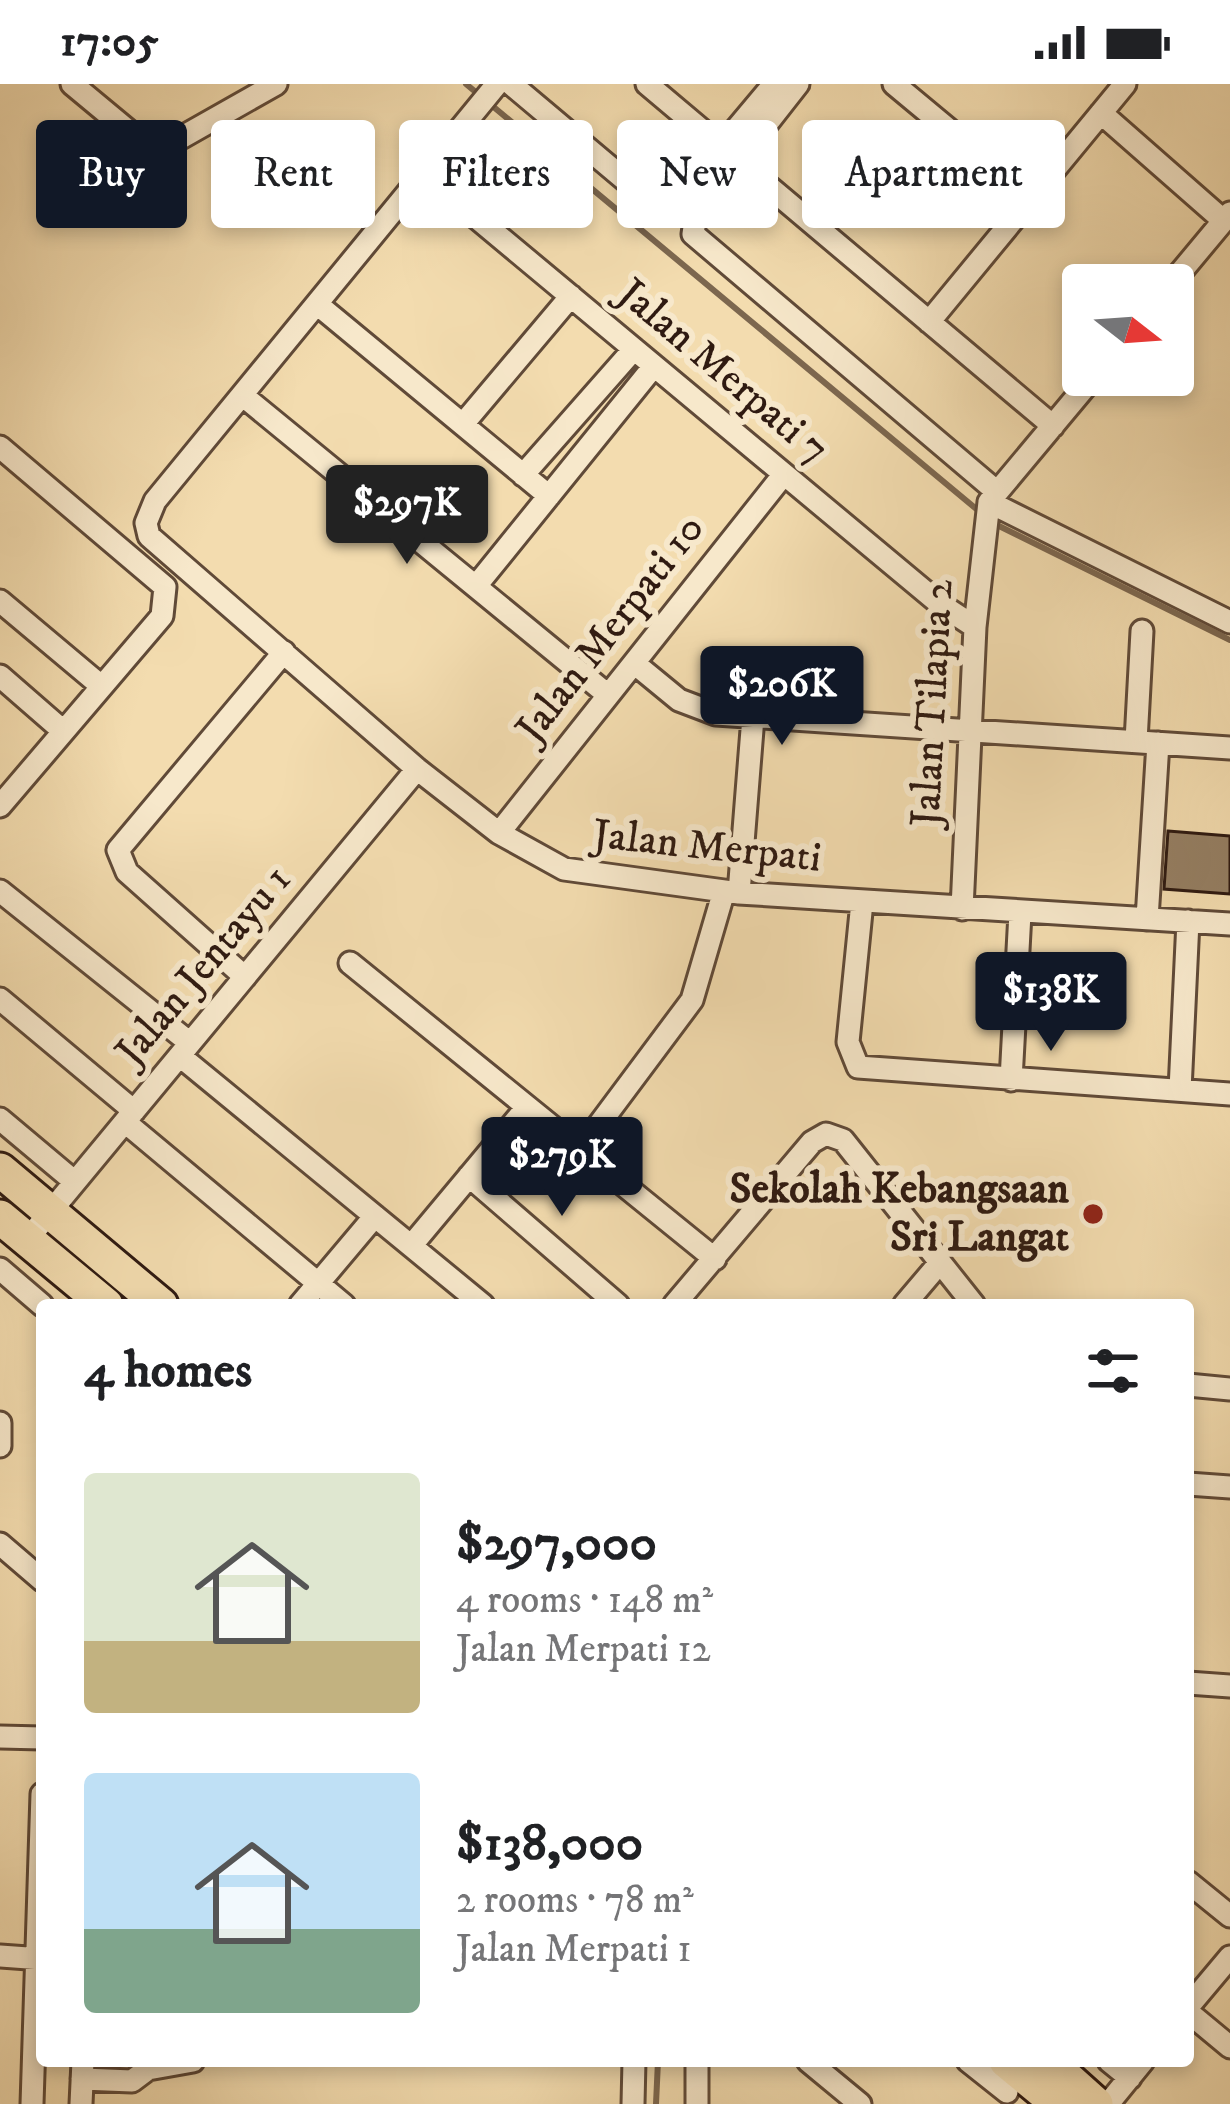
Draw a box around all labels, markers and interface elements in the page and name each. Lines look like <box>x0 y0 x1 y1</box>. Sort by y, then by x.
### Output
text: 17:05 <box>60 14 159 70</box>
chip: Buy <box>36 120 187 228</box>
chip: Rent <box>211 120 375 228</box>
chip: Filters <box>399 120 593 228</box>
chip: New <box>617 120 778 228</box>
chip: Apartment <box>802 120 1065 228</box>
north arrow <box>1062 264 1194 396</box>
map controls <box>1062 264 1194 396</box>
street label: Jalan Merpati 7 <box>604 266 839 476</box>
pin: $297K <box>323 465 491 567</box>
text: $297K <box>353 479 461 528</box>
street label: Jalan Merpati 10 <box>503 504 716 757</box>
street label: Jalan Tilapia 2 <box>900 578 965 832</box>
pin: $206K <box>698 646 866 748</box>
text: $206K <box>727 660 837 709</box>
street label: Jalan Merpati <box>586 809 824 885</box>
street label: Jalan Jentayu 1 <box>102 855 303 1080</box>
pin: $138K <box>967 952 1135 1054</box>
text: $138K <box>1002 966 1100 1015</box>
pin: $279K <box>478 1117 646 1219</box>
text: $279K <box>509 1131 615 1180</box>
place label: Sekolah Kebangsaan Sri Langat <box>729 1164 1070 1264</box>
marker: Sekolah Kebangsaan Sri Langat <box>1080 1201 1106 1227</box>
icon: filters <box>1080 1338 1146 1404</box>
text: 4 homes <box>84 1339 252 1403</box>
text: $297,000 <box>456 1512 657 1576</box>
icon: home <box>180 1521 324 1665</box>
text: 4 rooms · 148 m² <box>456 1576 713 1625</box>
text: Jalan Merpati 12 <box>456 1625 711 1674</box>
text: $138,000 <box>456 1812 643 1876</box>
icon: home <box>180 1821 324 1965</box>
text: 2 rooms · 78 m² <box>456 1876 694 1925</box>
text: Jalan Merpati 1 <box>456 1925 691 1974</box>

